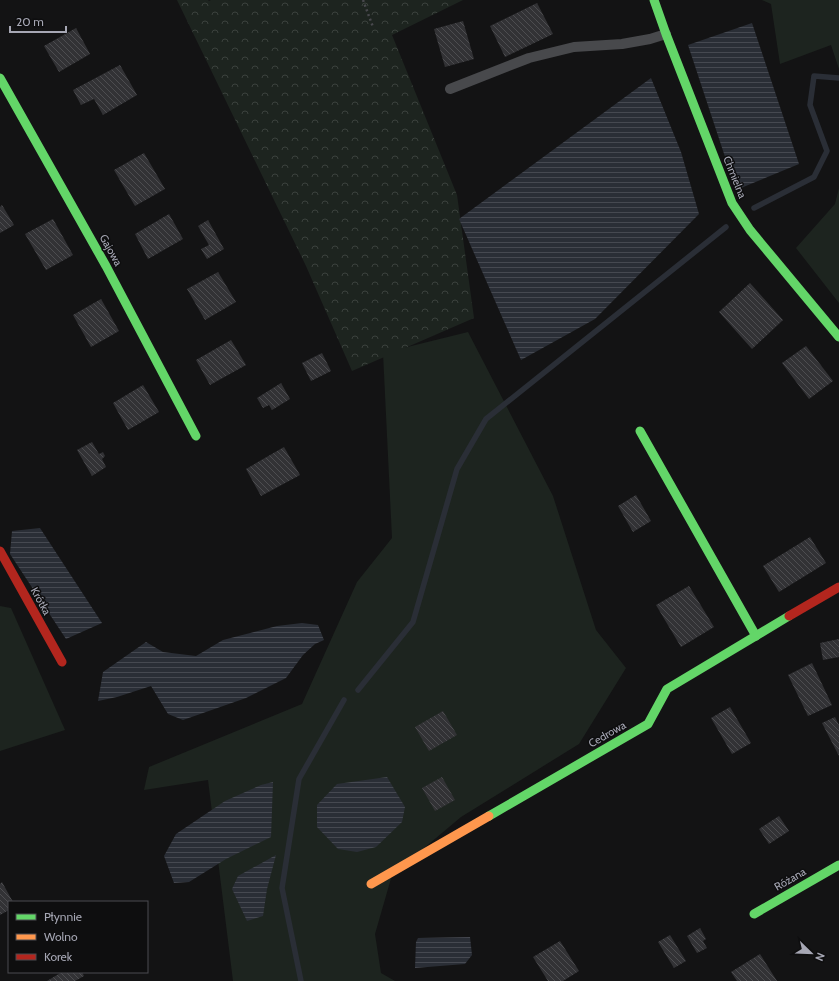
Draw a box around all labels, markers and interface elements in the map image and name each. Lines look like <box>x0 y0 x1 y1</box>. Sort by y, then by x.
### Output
scale bar <box>10 8 66 34</box>
text: 20 m <box>16 14 44 29</box>
street label: Chmielna <box>720 154 750 201</box>
street label: Gajowa <box>97 232 126 269</box>
street label: Krótka <box>28 585 55 618</box>
street label: Cedrowa <box>586 717 629 750</box>
street label: Różana <box>772 864 809 894</box>
legend <box>8 901 148 973</box>
text: Płynnie <box>44 909 82 924</box>
text: Wolno <box>44 929 78 944</box>
north arrow <box>791 933 831 973</box>
text: Korek <box>44 949 73 964</box>
text: N <box>812 951 828 963</box>

